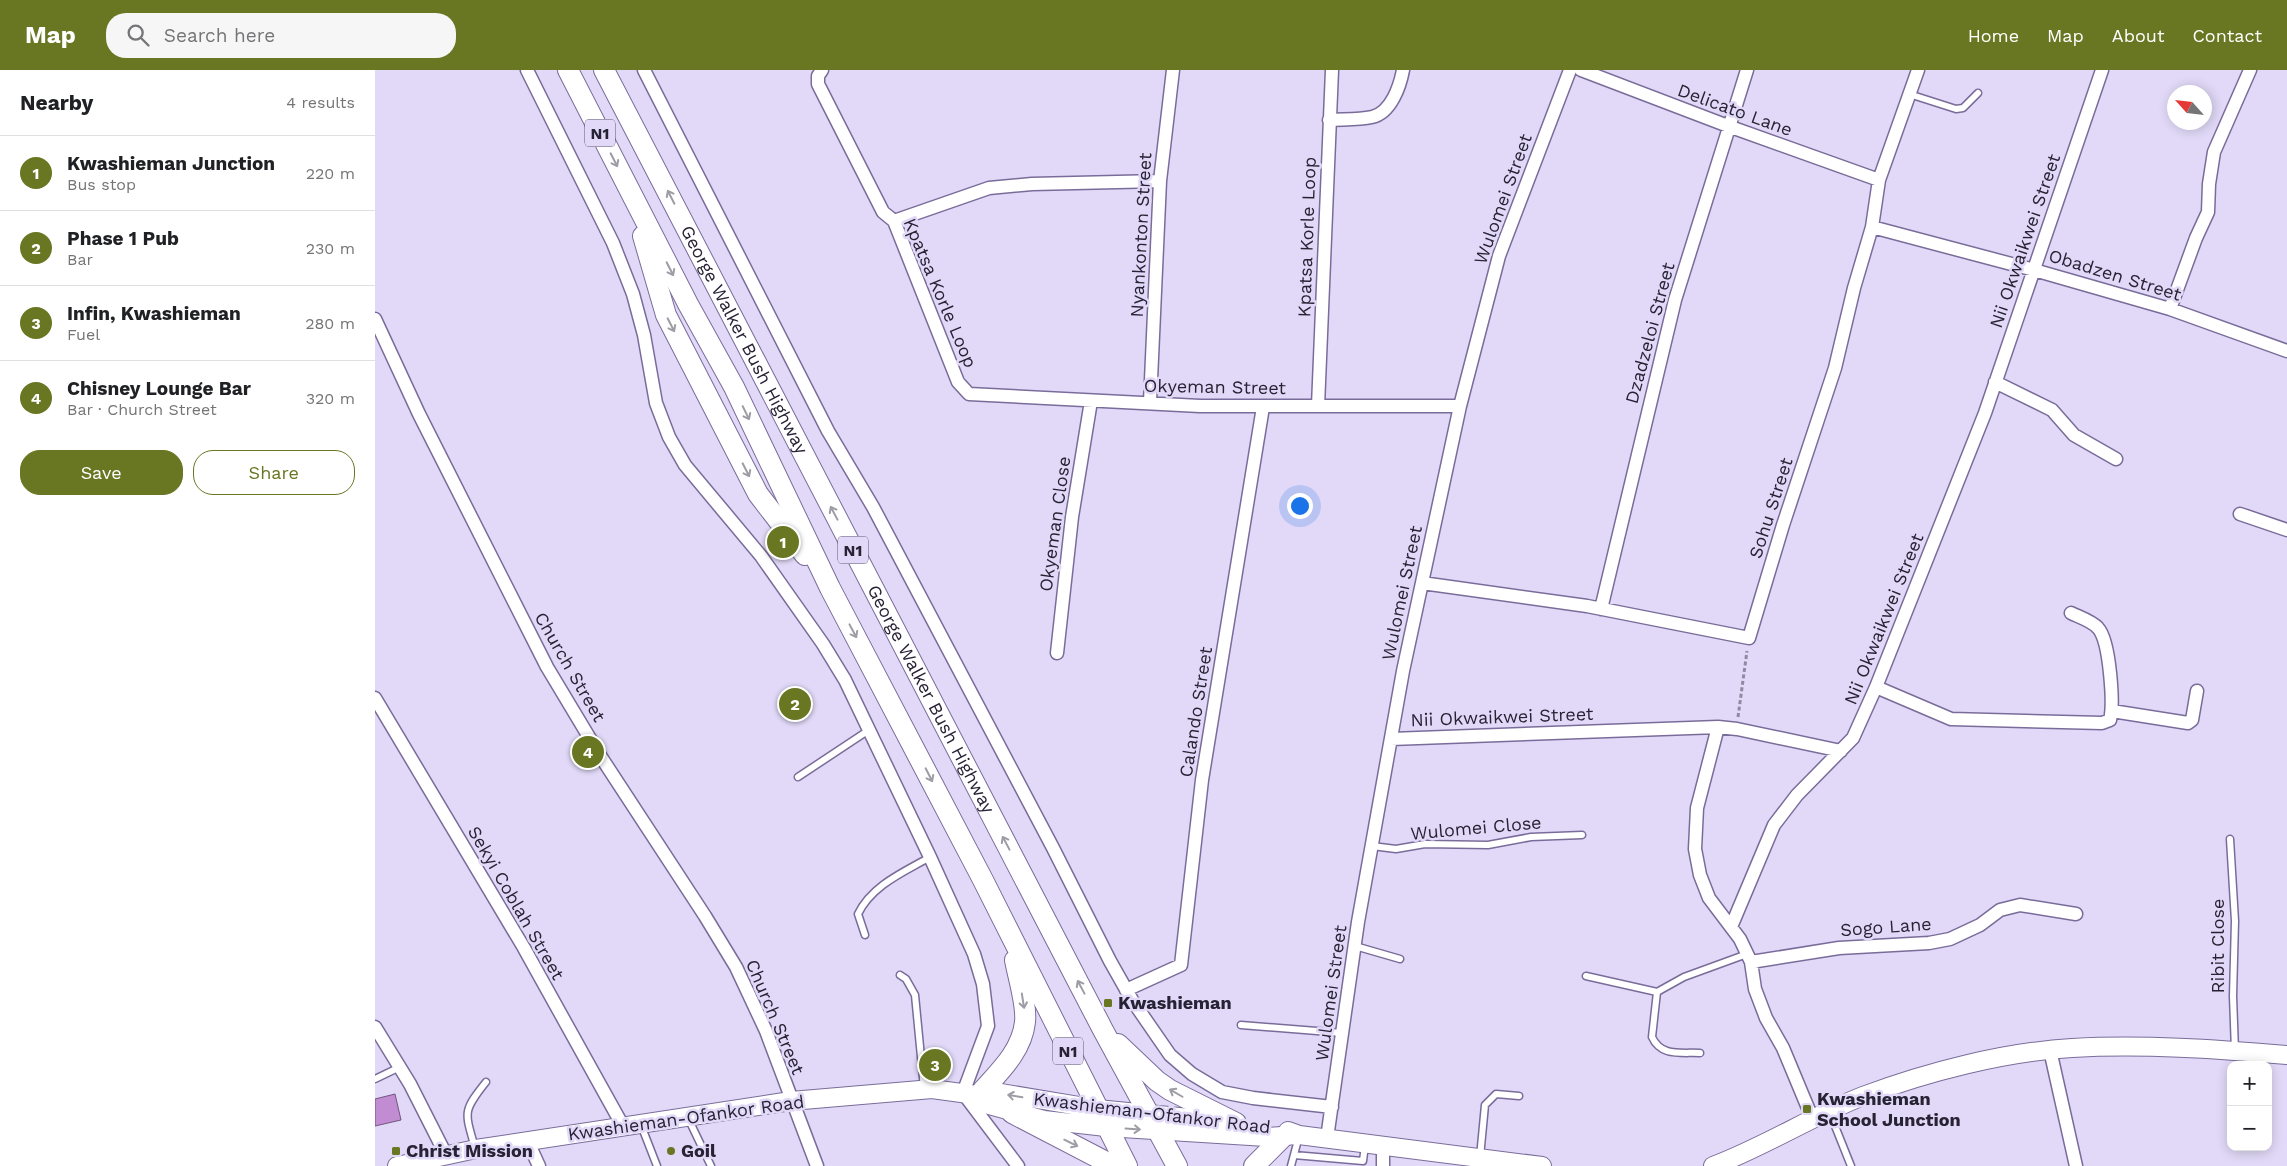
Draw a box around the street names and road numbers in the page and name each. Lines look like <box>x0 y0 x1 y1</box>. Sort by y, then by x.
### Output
street label: Delicato Lane <box>1675 79 1795 140</box>
road number: N1 <box>585 119 615 146</box>
street label: Wulomei Street <box>1469 130 1536 267</box>
street label: Nii Okwaikwei Street <box>1985 151 2064 331</box>
street label: Nyankonton Street <box>1126 152 1155 318</box>
street label: Kpatsa Korle Loop <box>1293 156 1320 318</box>
street label: Kpatsa Korle Loop <box>899 215 981 371</box>
street label: George Walker Bush Highway <box>677 222 813 458</box>
street label: Obadzen Street <box>2046 244 2184 305</box>
street label: Dzadzeloi Street <box>1621 260 1679 406</box>
street label: Okyeman Street <box>1144 375 1287 398</box>
street label: Sohu Street <box>1744 454 1797 561</box>
street label: Okyeman Close <box>1035 455 1074 593</box>
street label: Wulomei Street <box>1377 523 1426 662</box>
street label: Nii Okwaikwei Street <box>1840 530 1928 707</box>
road number: N1 <box>838 536 868 564</box>
street label: George Walker Bush Highway <box>863 581 1000 817</box>
street label: Church Street <box>531 608 611 726</box>
street label: Calando Street <box>1175 645 1216 779</box>
street label: Nii Okwaikwei Street <box>1410 703 1594 730</box>
street label: Wulomei Close <box>1410 811 1542 844</box>
street label: Sekyi Coblah Street <box>464 822 569 984</box>
street label: Ribit Close <box>2207 899 2228 993</box>
street label: Sogo Lane <box>1840 913 1932 940</box>
street label: Wulomei Street <box>1311 923 1351 1062</box>
street label: Church Street <box>742 956 809 1078</box>
road number: N1 <box>1053 1038 1083 1064</box>
street label: Kwashieman-Ofankor Road <box>1032 1088 1272 1137</box>
street label: Kwashieman-Ofankor Road <box>566 1091 806 1145</box>

